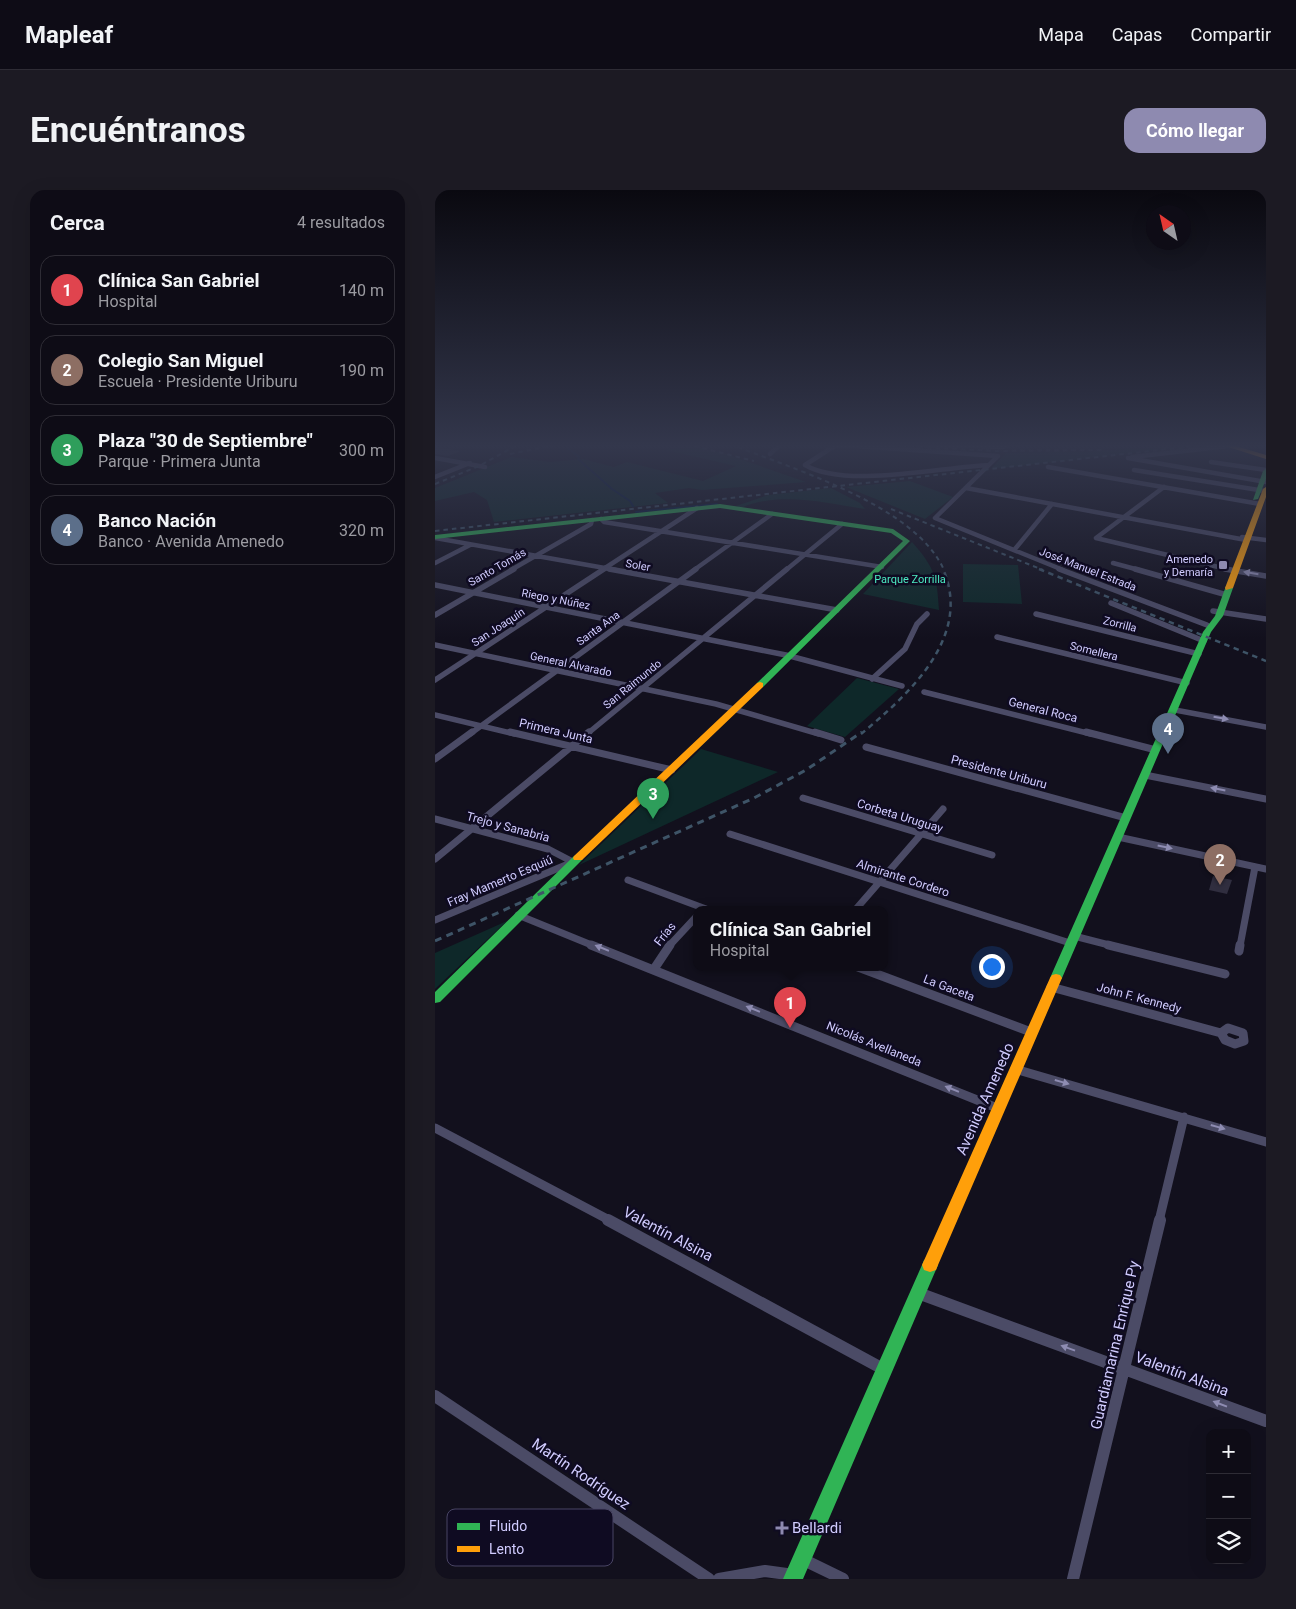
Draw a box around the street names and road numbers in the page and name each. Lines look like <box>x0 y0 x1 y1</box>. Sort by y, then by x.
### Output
street label: José Manuel Estrada <box>1038 545 1138 594</box>
street label: Santo Tomás <box>466 546 529 589</box>
street label: Soler <box>624 557 652 574</box>
street label: Riego y Núñez <box>520 586 592 613</box>
street label: San Joaquín <box>469 605 527 649</box>
street label: Santa Ana <box>574 608 622 648</box>
street label: Zorrilla <box>1102 614 1138 635</box>
street label: Somellera <box>1069 639 1119 664</box>
street label: General Alvarado <box>529 649 613 679</box>
street label: San Raimundo <box>601 657 664 712</box>
street label: General Roca <box>1007 695 1079 725</box>
street label: Primera Junta <box>518 716 594 746</box>
street label: Presidente Uriburu <box>949 752 1049 792</box>
street label: Corbeta Uruguay <box>855 796 945 836</box>
street label: Trejo y Sanabria <box>465 809 551 845</box>
street label: Fray Mamerto Esquiú <box>445 852 555 910</box>
street label: Almirante Cordero <box>855 856 951 900</box>
street label: Frías <box>651 919 679 949</box>
street label: La Gaceta <box>921 972 977 1004</box>
street label: John F. Kennedy <box>1095 980 1183 1016</box>
street label: Nicolás Avellaneda <box>824 1018 924 1070</box>
street label: Avenida Amenedo <box>952 1040 1018 1158</box>
street label: Valentín Alsina <box>620 1203 716 1265</box>
street label: Guardiamarina Enrique Py <box>1087 1259 1143 1431</box>
street label: Valentín Alsina <box>1132 1348 1232 1400</box>
street label: Martín Rodríguez <box>529 1435 633 1513</box>

